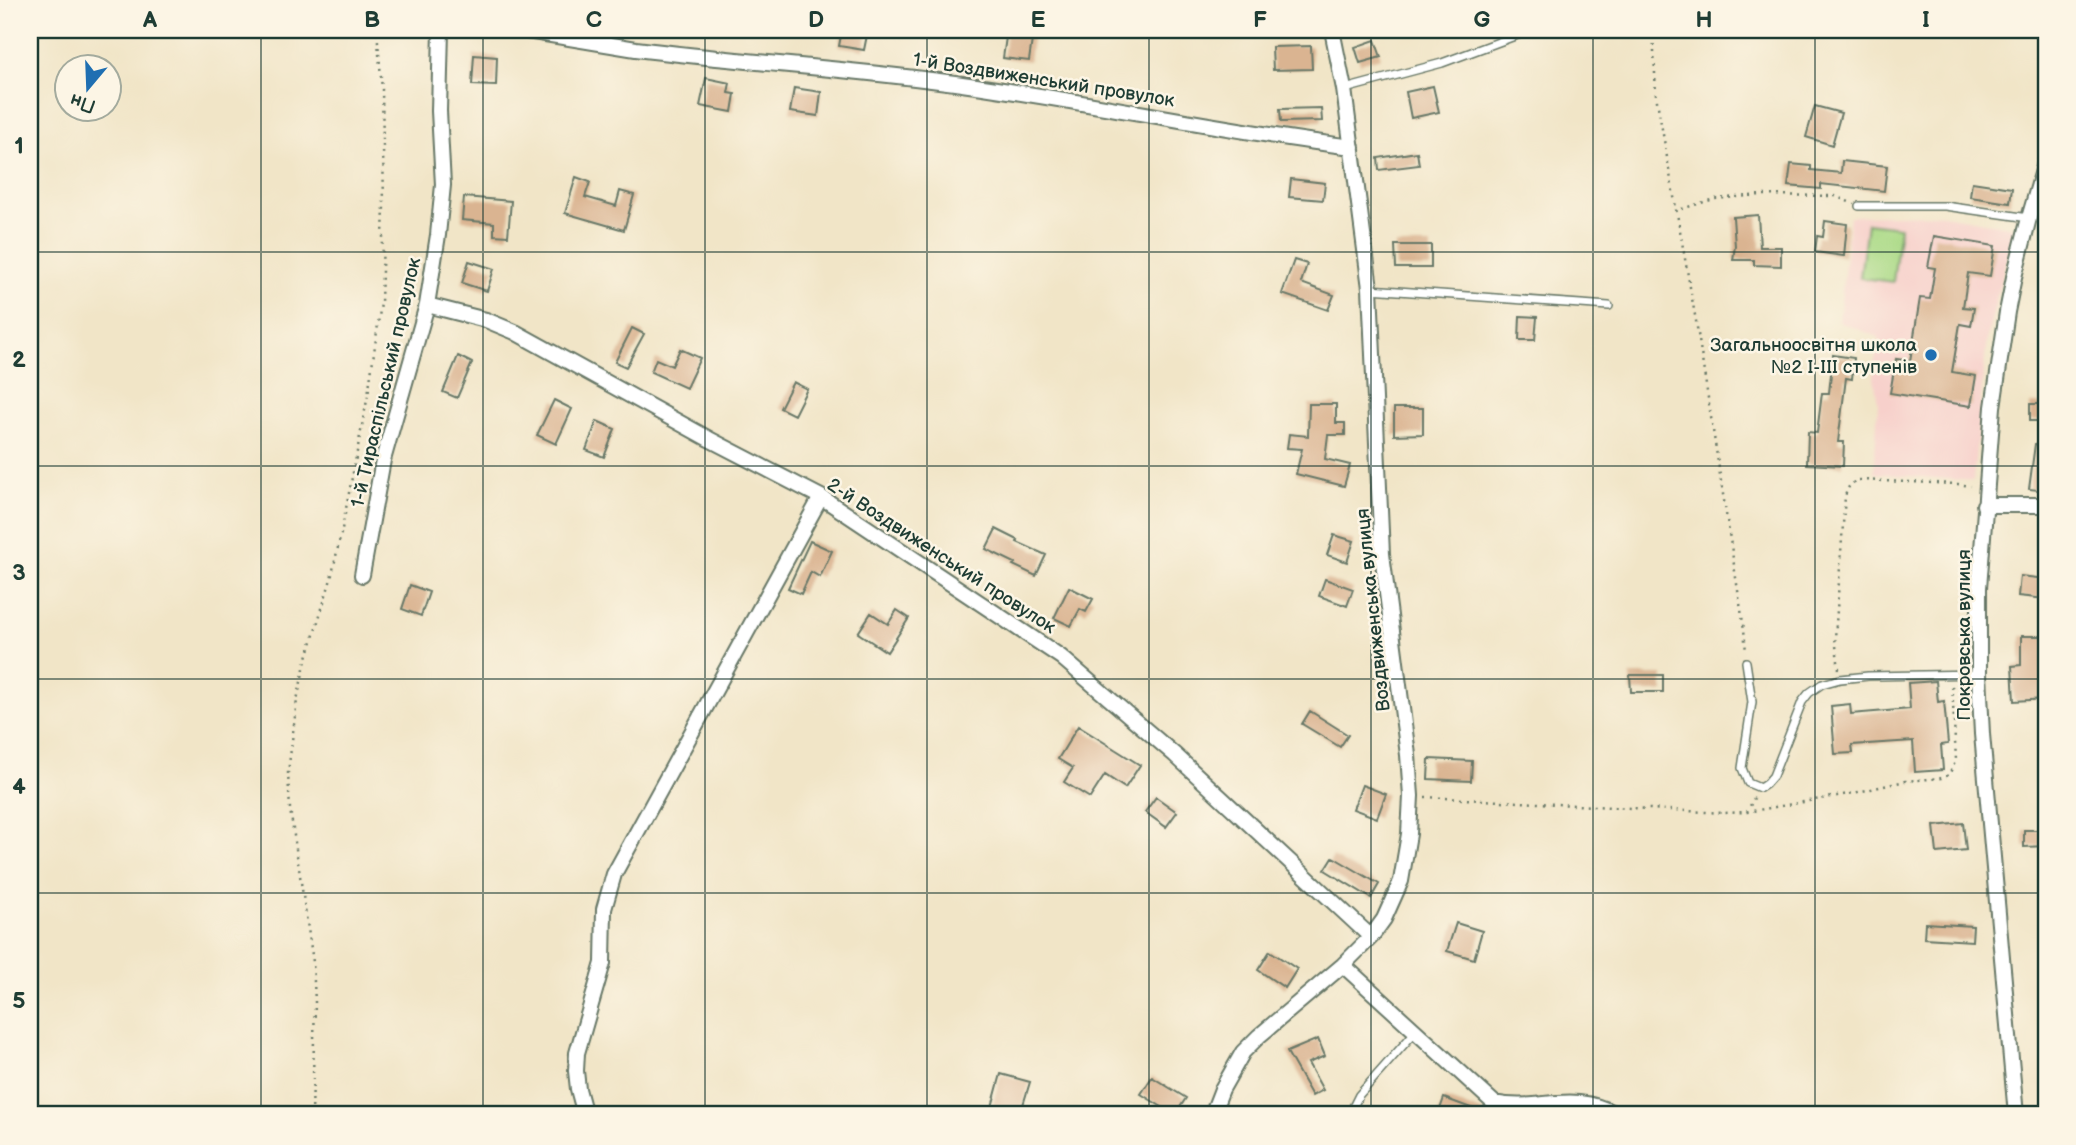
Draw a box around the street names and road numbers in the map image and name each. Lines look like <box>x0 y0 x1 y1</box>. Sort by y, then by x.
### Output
street label: 1-й Воздвиженський провулок <box>911 48 1176 113</box>
street label: 1-й Тираспільський провулок <box>347 255 426 509</box>
street label: 2-й Воздвиженський провулок <box>822 474 1060 639</box>
street label: Воздвиженська вулиця <box>1351 507 1396 713</box>
street label: Покровська вулиця <box>1953 549 1976 721</box>

